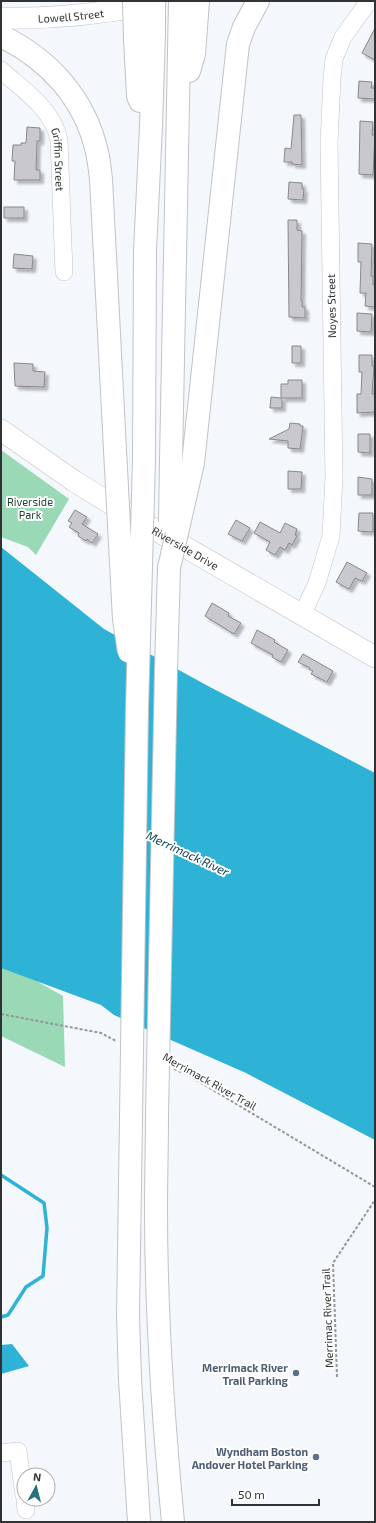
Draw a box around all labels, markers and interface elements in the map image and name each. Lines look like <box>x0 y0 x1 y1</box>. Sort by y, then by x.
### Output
street label: Lowell Street <box>38 6 105 24</box>
street label: Griffin Street <box>49 126 67 191</box>
street label: Noyes Street <box>324 274 338 338</box>
park label: Riverside Park <box>7 495 53 521</box>
street label: Riverside Drive <box>150 523 221 572</box>
water label: Merrimack River <box>144 828 232 878</box>
street label: Merrimack River Trail <box>161 1050 260 1113</box>
street label: Merrimac River Trail <box>319 1267 335 1368</box>
place label: Merrimack River Trail Parking <box>202 1361 289 1387</box>
marker: Merrimack River Trail Parking <box>291 1368 301 1378</box>
place label: Wyndham Boston Andover Hotel Parking <box>192 1445 309 1471</box>
marker: Wyndham Boston Andover Hotel Parking <box>311 1452 321 1462</box>
north arrow <box>16 1467 56 1507</box>
text: N <box>33 1470 42 1484</box>
scale bar <box>232 1481 319 1507</box>
text: 50 m <box>238 1487 265 1501</box>

